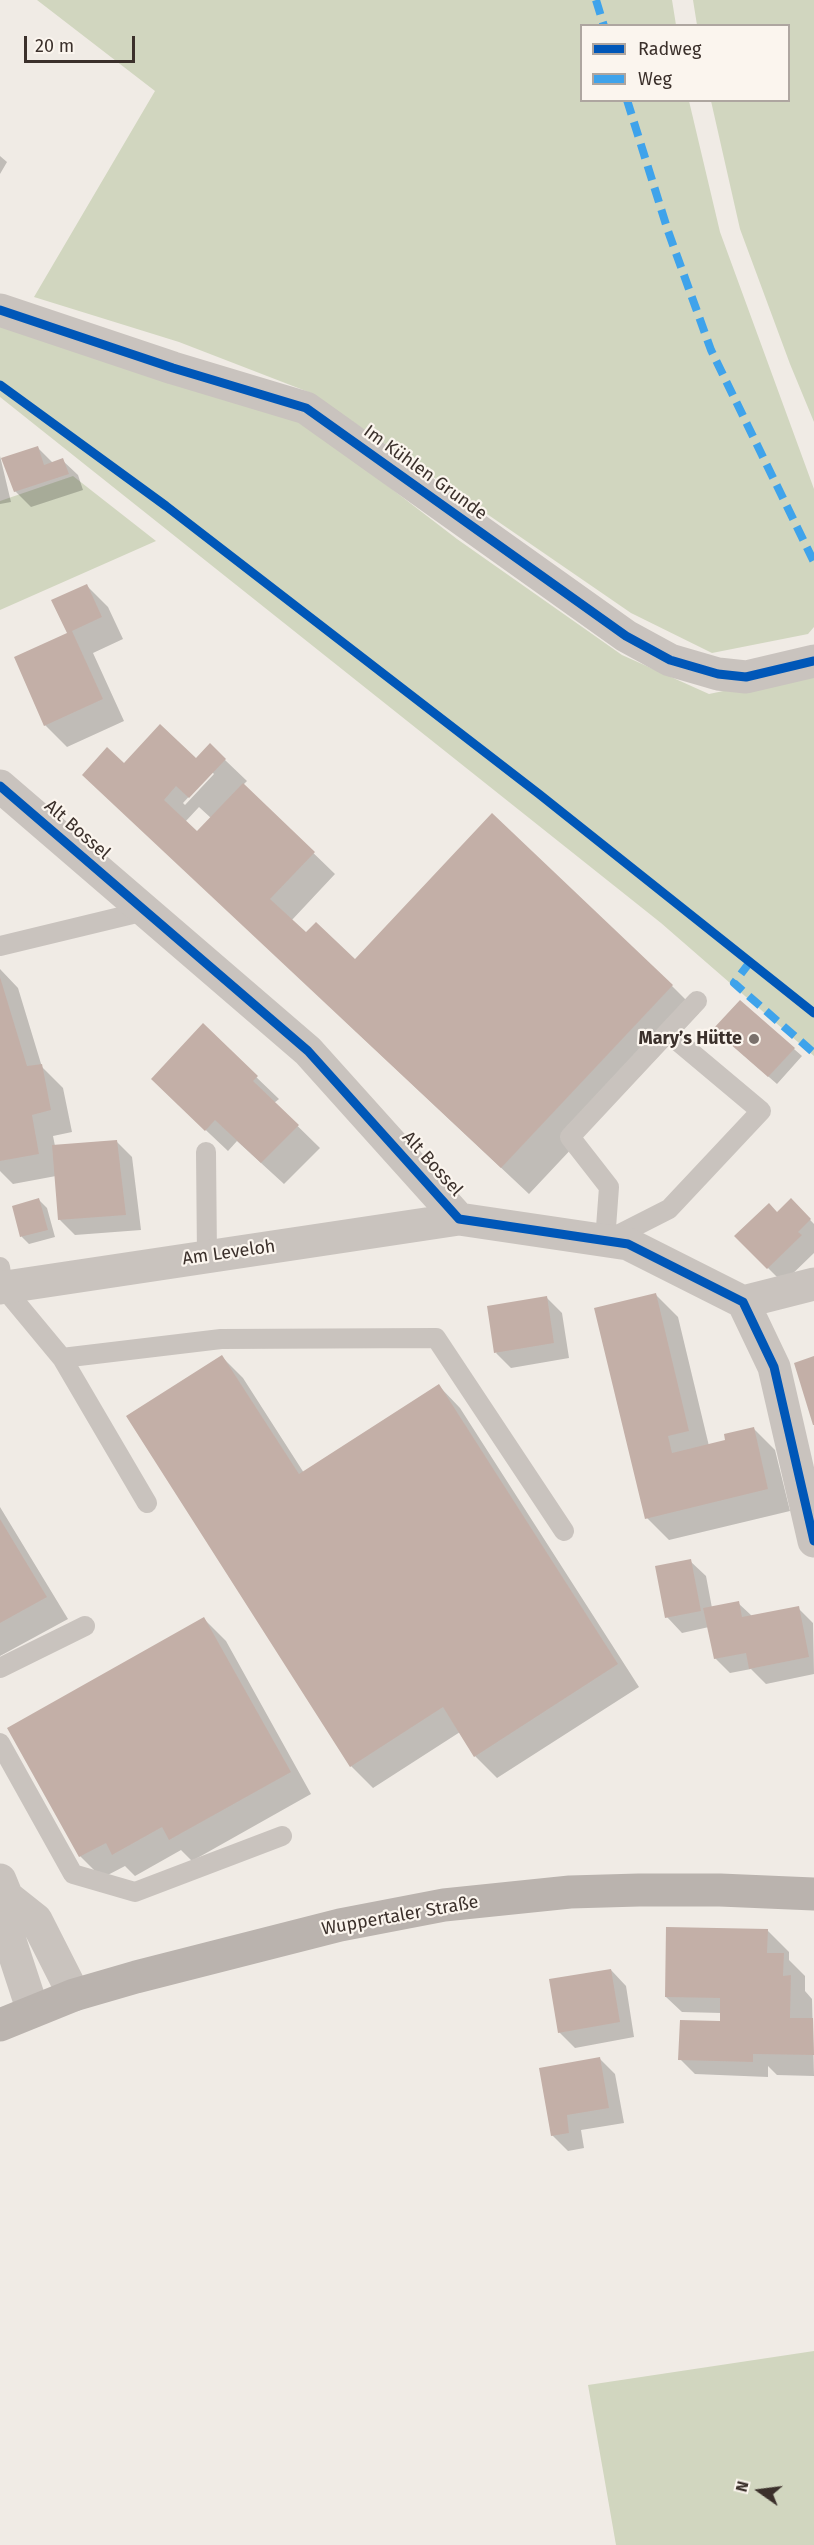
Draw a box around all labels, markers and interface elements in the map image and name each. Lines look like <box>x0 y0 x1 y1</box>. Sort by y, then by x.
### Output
scale bar <box>27 24 138 62</box>
legend <box>580 24 790 102</box>
text: 20 m <box>35 35 74 57</box>
text: Radweg <box>638 38 701 60</box>
text: Weg <box>638 68 672 90</box>
street label: Im Kühlen Grunde <box>359 421 491 525</box>
street label: Alt Bossel <box>40 796 114 864</box>
place label: Mary’s Hütte <box>639 1028 742 1050</box>
marker: Mary’s Hütte <box>747 1032 761 1046</box>
street label: Alt Bossel <box>397 1127 467 1201</box>
street label: Am Leveloh <box>181 1236 277 1270</box>
street label: Wuppertaler Straße <box>320 1892 480 1940</box>
north arrow <box>730 2461 790 2521</box>
text: N <box>732 2479 753 2494</box>

